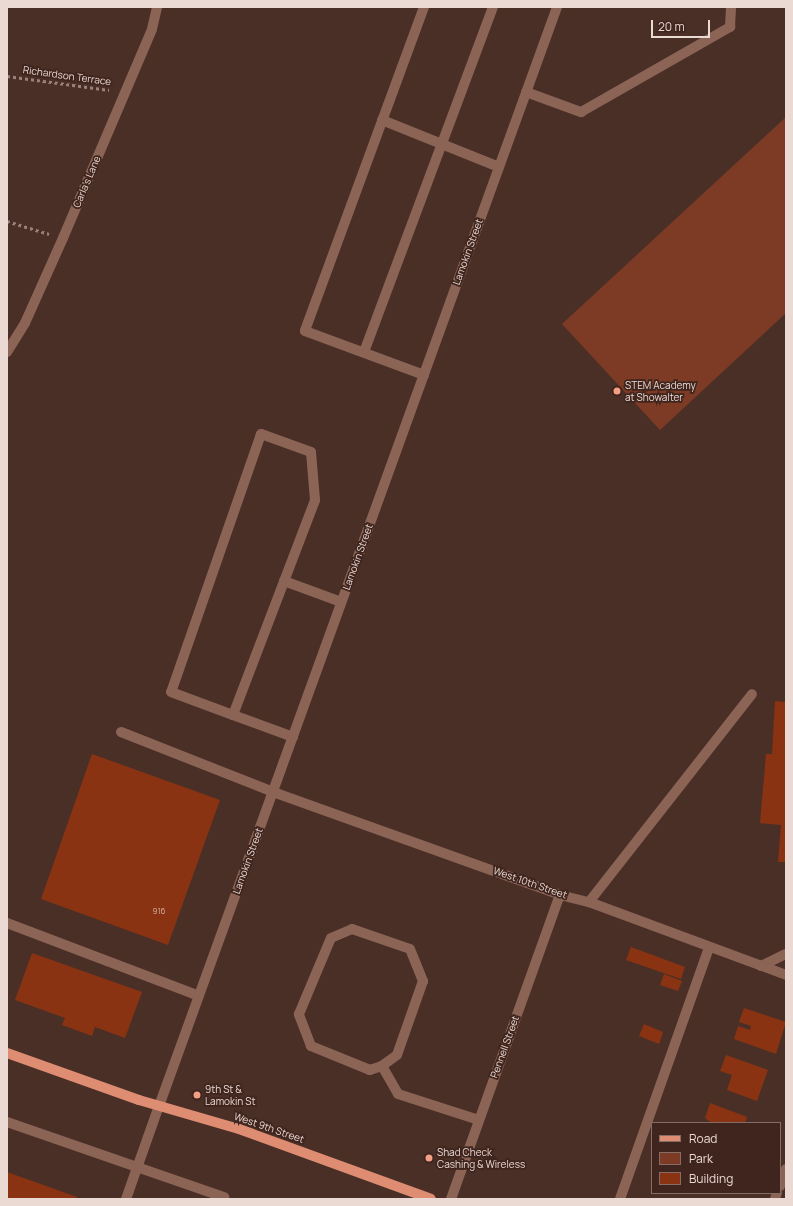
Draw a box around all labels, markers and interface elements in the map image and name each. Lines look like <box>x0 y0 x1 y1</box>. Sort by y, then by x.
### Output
scale bar <box>653 12 712 38</box>
text: 20 m <box>658 18 685 35</box>
street label: Richardson Terrace <box>22 64 112 88</box>
street label: Carla's Lane <box>71 154 103 210</box>
street label: Lamokin Street <box>450 217 486 287</box>
place label: STEM Academy at Showalter <box>625 379 696 402</box>
marker: STEM Academy at Showalter <box>612 386 622 396</box>
street label: Lamokin Street <box>340 522 376 592</box>
street label: Lamokin Street <box>230 826 266 896</box>
street label: West 10th Street <box>492 865 568 901</box>
house number: 916 <box>152 906 166 916</box>
street label: Pennell Street <box>488 1014 522 1080</box>
place label: 9th St & Lamokin St <box>205 1083 255 1106</box>
marker: 9th St & Lamokin St <box>192 1090 202 1100</box>
street label: West 9th Street <box>232 1110 306 1146</box>
legend <box>651 1122 781 1194</box>
text: Road <box>689 1130 717 1147</box>
place label: Shad Check Cashing & Wireless <box>437 1146 525 1170</box>
text: Park <box>689 1150 713 1167</box>
marker: Shad Check Cashing & Wireless <box>424 1153 434 1163</box>
text: Building <box>689 1170 733 1187</box>

